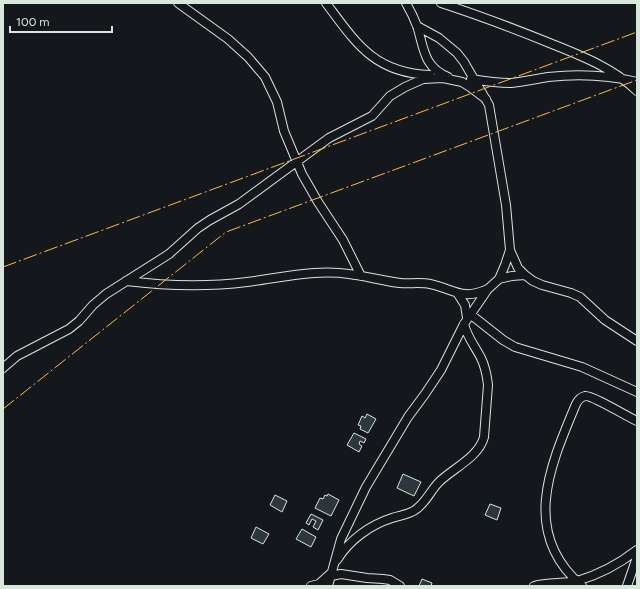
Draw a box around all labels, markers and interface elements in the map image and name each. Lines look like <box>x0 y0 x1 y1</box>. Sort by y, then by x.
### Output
scale bar <box>10 8 112 34</box>
text: 100 m <box>16 15 50 29</box>

